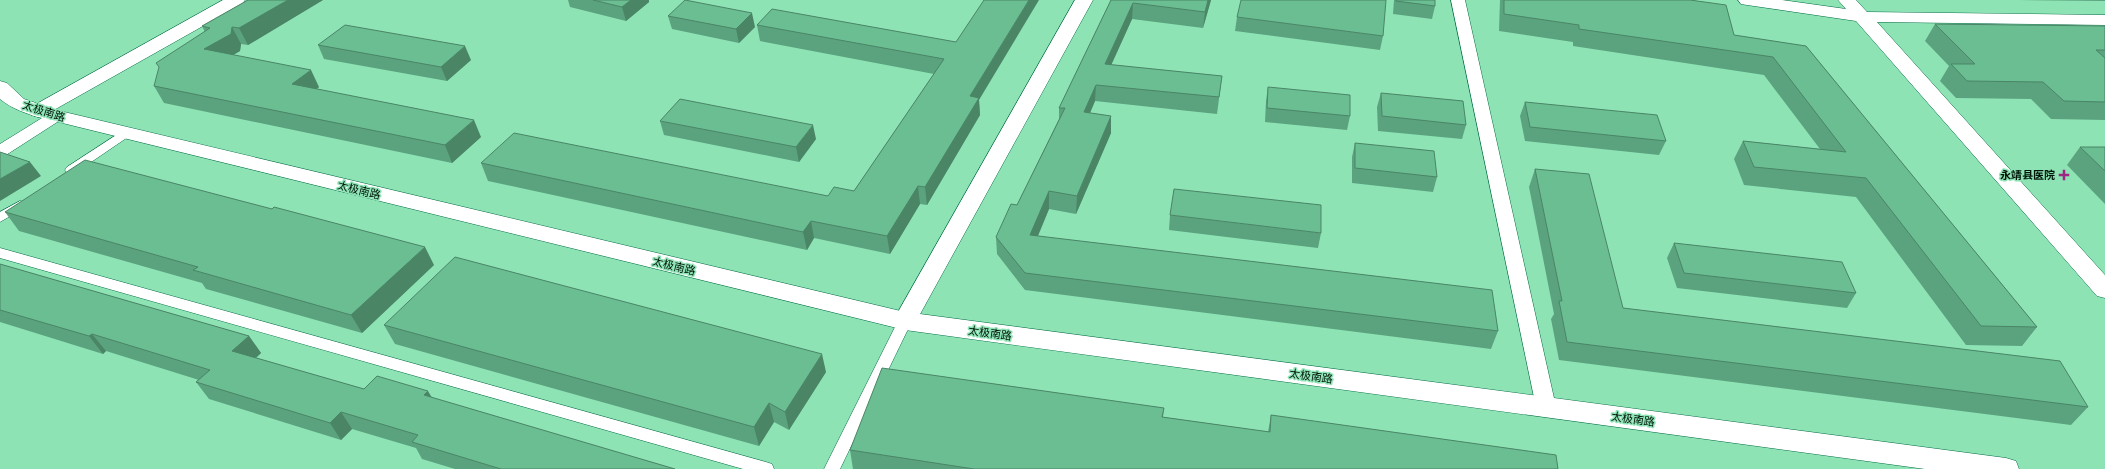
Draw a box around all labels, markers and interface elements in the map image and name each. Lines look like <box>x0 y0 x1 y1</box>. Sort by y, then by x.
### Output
street label: 太极南路 <box>21 98 67 124</box>
place label: 永靖县医院 <box>2000 169 2055 181</box>
marker: 永靖县医院 <box>2058 169 2070 181</box>
street label: 太极南路 <box>336 179 382 201</box>
street label: 太极南路 <box>651 255 697 277</box>
street label: 太极南路 <box>967 324 1013 342</box>
street label: 太极南路 <box>1288 367 1334 385</box>
street label: 太极南路 <box>1610 410 1656 428</box>

